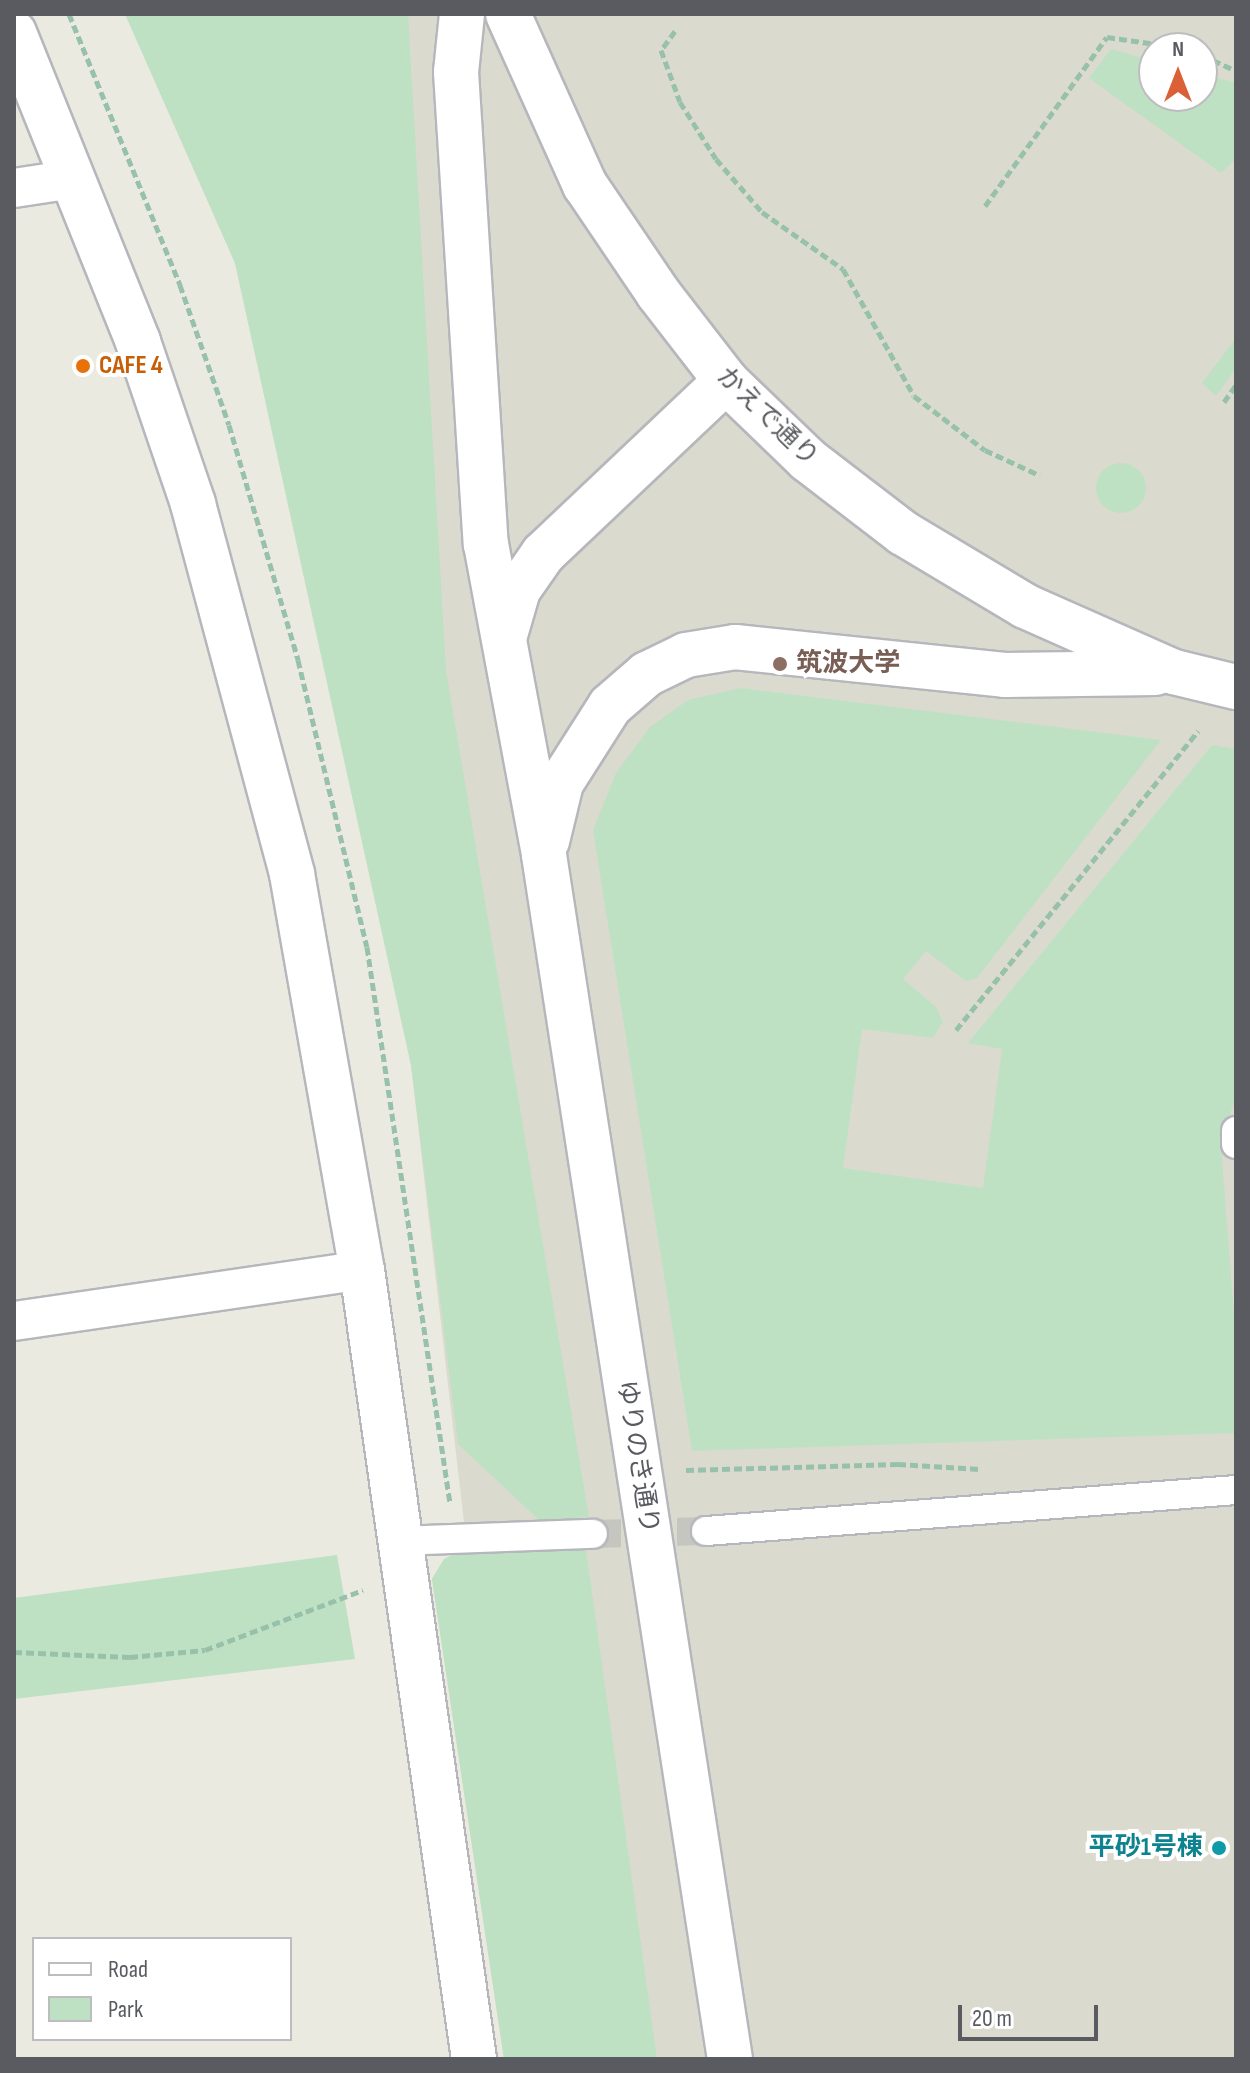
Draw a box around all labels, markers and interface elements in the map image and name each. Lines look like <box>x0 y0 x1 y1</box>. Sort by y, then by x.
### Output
north arrow <box>1138 32 1218 112</box>
text: N <box>1172 36 1184 63</box>
place label: CAFE 4 <box>99 350 163 382</box>
marker: CAFE 4 <box>74 357 92 375</box>
street label: かえで通り <box>709 361 825 473</box>
place label: 筑波大学 <box>796 648 900 680</box>
marker: 筑波大学 <box>771 655 789 673</box>
street label: ゆりのき通り <box>609 1378 665 1536</box>
place label: 平砂1号棟 <box>1089 1832 1203 1864</box>
marker: 平砂1号棟 <box>1210 1839 1228 1857</box>
legend <box>32 1937 292 2041</box>
text: Road <box>108 1955 148 1984</box>
scale bar <box>962 1989 1102 2039</box>
text: Park <box>108 1995 143 2024</box>
text: 20 m <box>972 2004 1012 2033</box>

